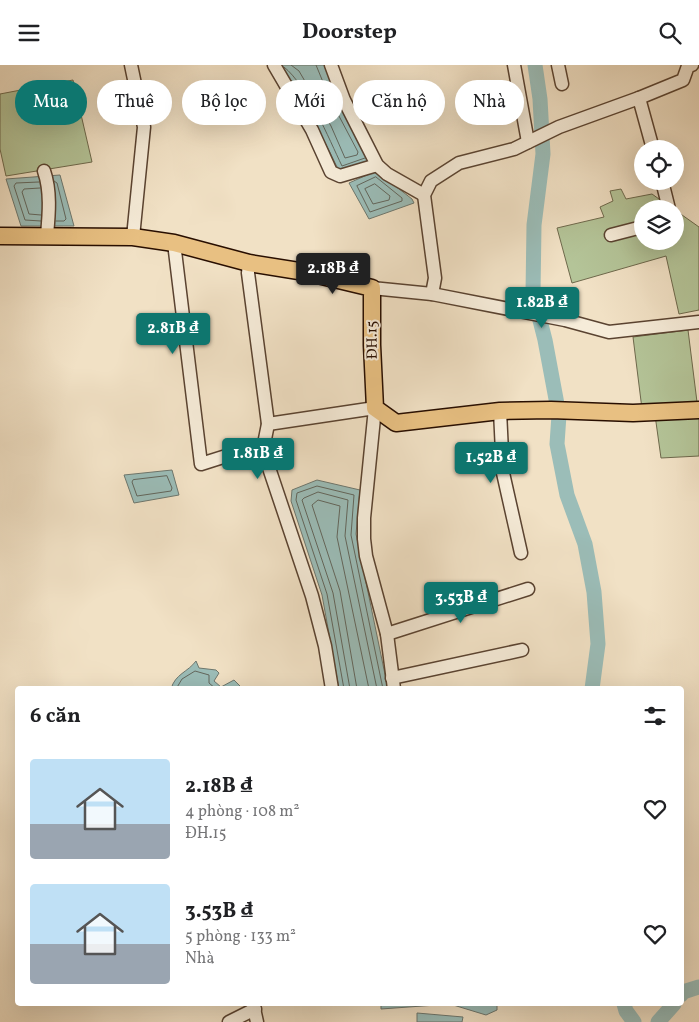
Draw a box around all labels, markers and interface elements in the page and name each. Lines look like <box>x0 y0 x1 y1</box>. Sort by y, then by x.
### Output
text: Doorstep <box>302 17 397 48</box>
icon: menu <box>15 19 43 47</box>
icon: search <box>656 19 684 47</box>
chip: Mua <box>15 80 87 125</box>
chip: Thuê <box>97 80 172 125</box>
chip: Bộ lọc <box>182 80 266 125</box>
chip: Mới <box>276 80 343 125</box>
chip: Căn hộ <box>353 80 445 125</box>
chip: Nhà <box>455 80 524 125</box>
map controls <box>634 140 684 250</box>
button: locate <box>634 140 684 190</box>
button: layers <box>634 200 684 250</box>
pin: 2.18B ₫ <box>287 253 379 295</box>
text: 2.18B ₫ <box>307 258 359 280</box>
pin: 1.82B ₫ <box>496 287 588 329</box>
text: 1.82B ₫ <box>516 292 568 314</box>
pin: 2.81B ₫ <box>127 313 219 355</box>
text: 2.81B ₫ <box>147 318 199 340</box>
street label: ĐH.15 <box>362 320 384 360</box>
pin: 1.81B ₫ <box>212 437 304 480</box>
pin: 1.52B ₫ <box>445 441 537 484</box>
text: 1.81B ₫ <box>233 443 283 465</box>
text: 1.52B ₫ <box>466 447 516 469</box>
pin: 3.53B ₫ <box>415 581 507 624</box>
text: 3.53B ₫ <box>435 587 487 609</box>
text: 6 căn <box>30 702 81 731</box>
icon: filters <box>641 702 669 730</box>
text: 2.18B ₫ <box>185 772 253 801</box>
icon: home <box>70 779 130 839</box>
icon: heart <box>641 795 669 823</box>
text: 4 phòng · 108 m² <box>185 801 299 823</box>
text: ĐH.15 <box>185 823 226 845</box>
text: 3.53B ₫ <box>185 897 253 926</box>
icon: home <box>70 904 130 964</box>
icon: heart <box>641 920 669 948</box>
text: 5 phòng · 133 m² <box>185 926 296 948</box>
text: Nhà <box>185 948 214 970</box>

